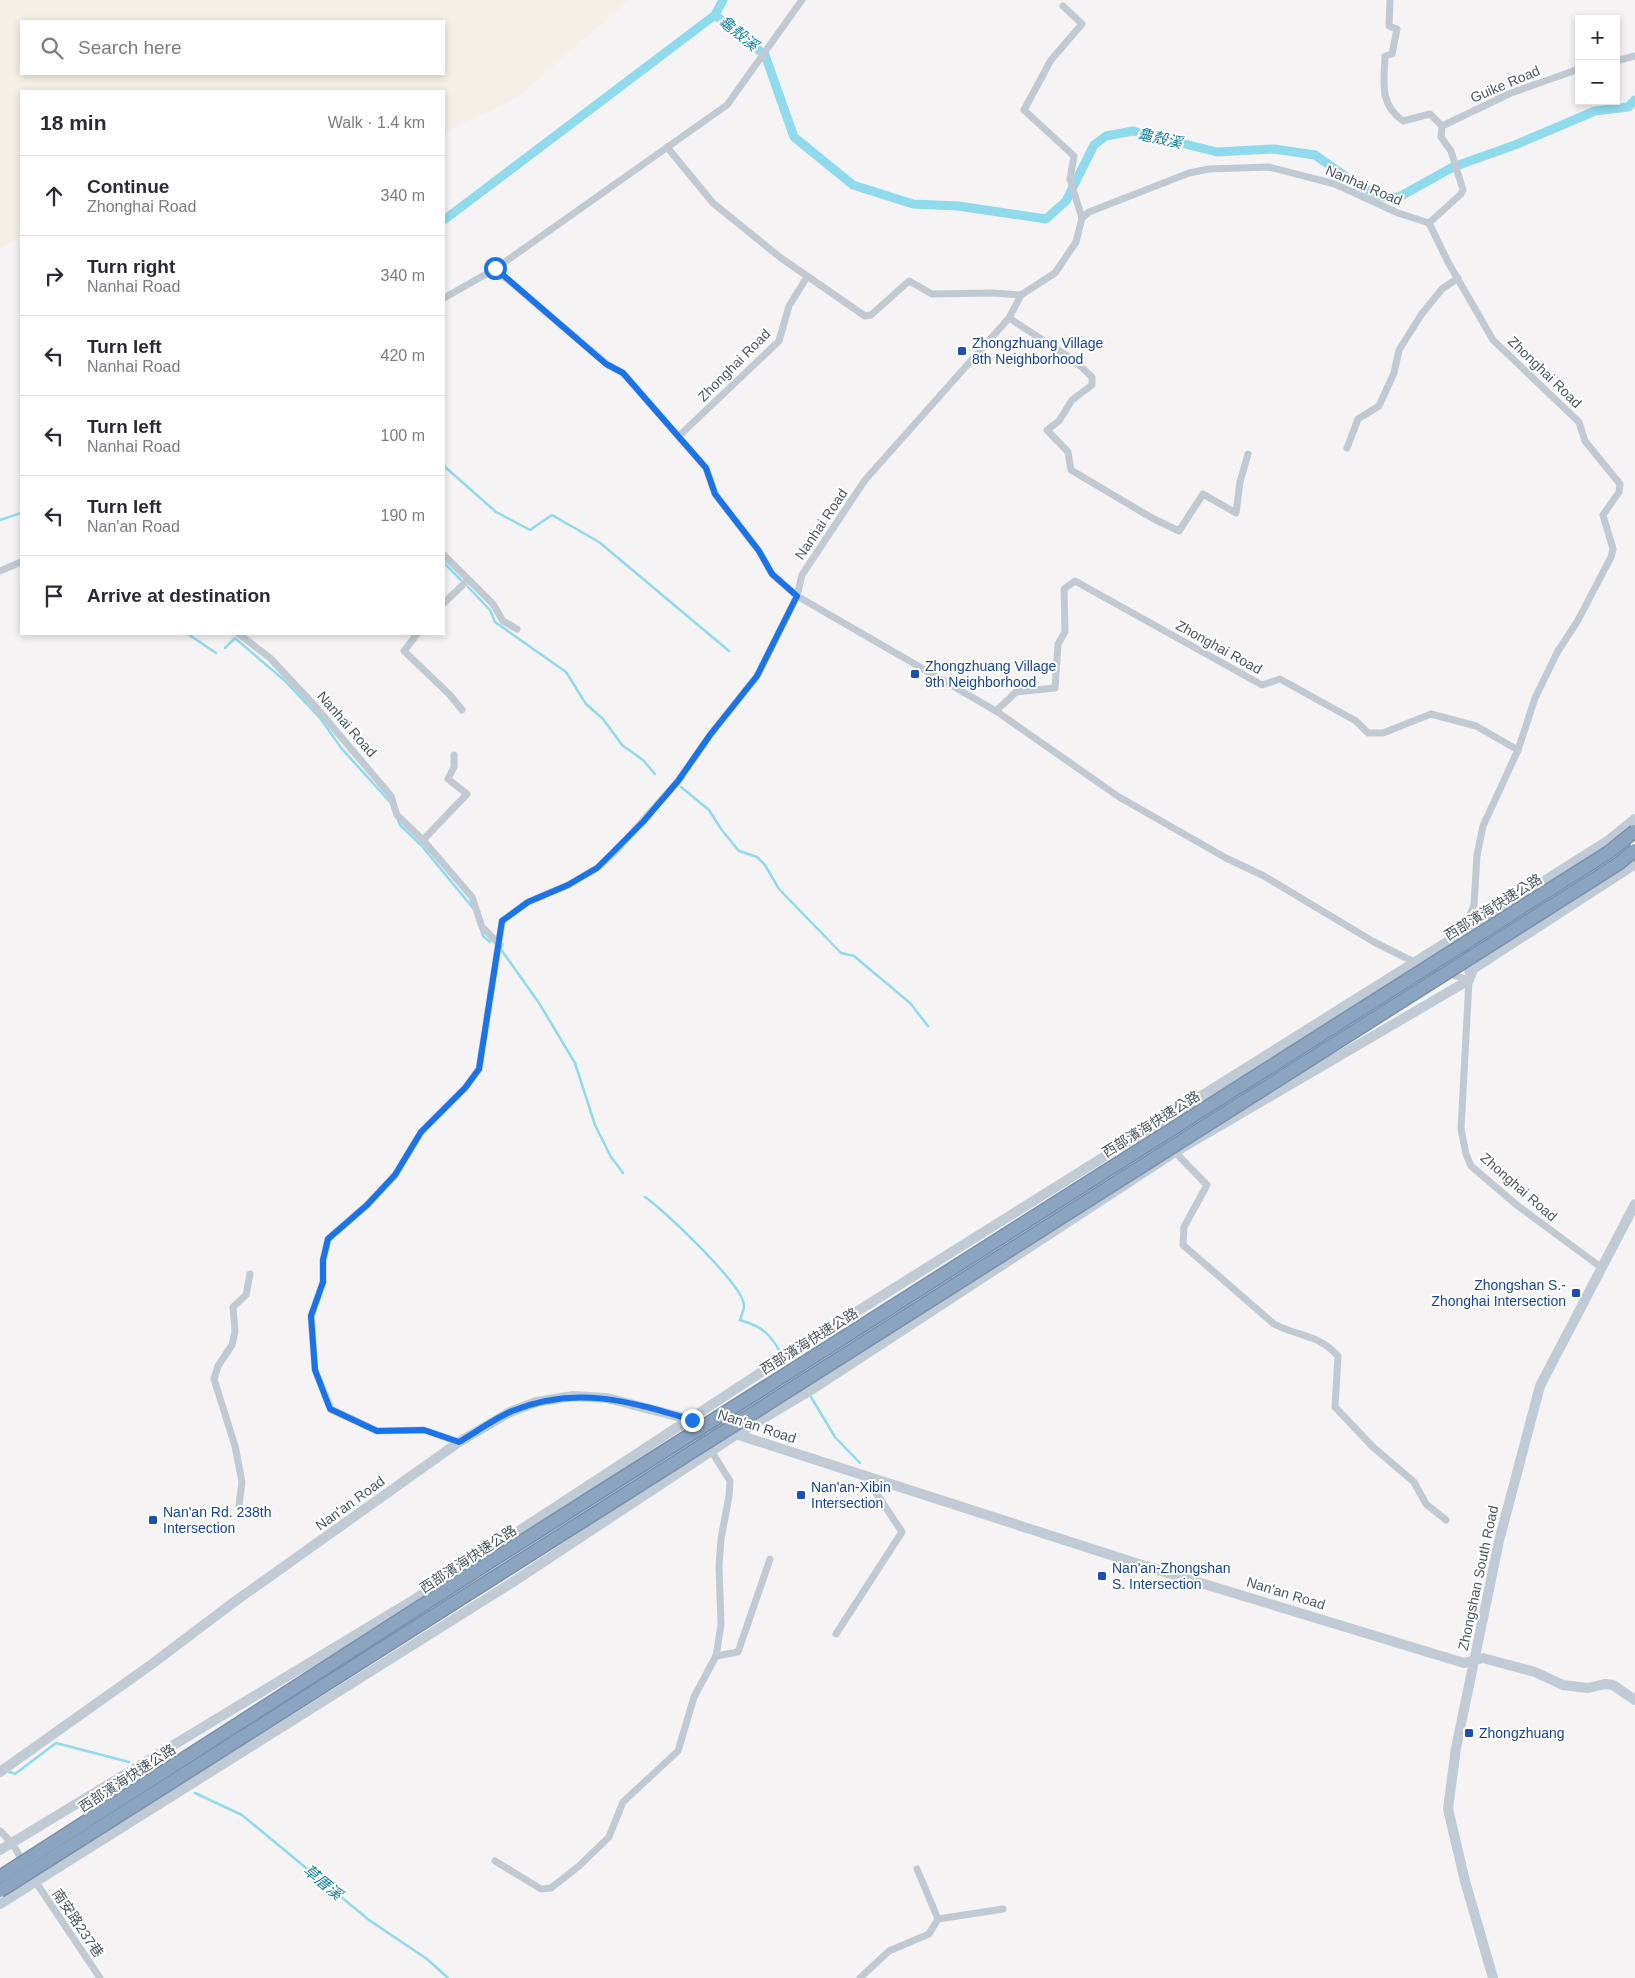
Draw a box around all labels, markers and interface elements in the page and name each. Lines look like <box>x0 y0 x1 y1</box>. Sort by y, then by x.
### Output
water label: 龜殼溪 <box>716 12 763 55</box>
map controls <box>1575 15 1620 105</box>
button: + <box>1575 15 1620 60</box>
search box <box>20 20 445 75</box>
icon: search <box>38 34 66 62</box>
text: Search here <box>78 37 182 58</box>
button: − <box>1575 60 1620 105</box>
street label: Guike Road <box>1468 62 1542 106</box>
text: 18 min <box>40 111 107 134</box>
text: Walk · 1.4 km <box>328 114 425 131</box>
water label: 龜殼溪 <box>1136 125 1186 152</box>
street label: Nanhai Road <box>1323 162 1405 208</box>
text: Continue <box>87 176 169 197</box>
icon: ahead <box>40 182 68 210</box>
text: 340 m <box>381 187 425 204</box>
text: Zhonghai Road <box>87 198 196 215</box>
text: Turn right <box>87 256 175 277</box>
route start <box>484 257 507 280</box>
icon: right <box>40 262 68 290</box>
text: 340 m <box>381 267 425 284</box>
text: Nanhai Road <box>87 278 180 295</box>
street label: Zhonghai Road <box>694 325 774 405</box>
street label: Zhonghai Road <box>1505 333 1585 411</box>
place label: Zhongzhuang Village 8th Neighborhood <box>972 335 1104 367</box>
text: Turn left <box>87 336 162 357</box>
icon: left <box>40 342 68 370</box>
marker: Zhongzhuang Village 8th Neighborhood <box>956 345 968 357</box>
text: 420 m <box>381 347 425 364</box>
text: Nanhai Road <box>87 358 180 375</box>
text: Turn left <box>87 416 162 437</box>
icon: left <box>40 422 68 450</box>
text: 100 m <box>381 427 425 444</box>
text: Nanhai Road <box>87 438 180 455</box>
street label: Nanhai Road <box>792 486 850 562</box>
text: Turn left <box>87 496 162 517</box>
icon: left <box>40 502 68 530</box>
text: 190 m <box>381 507 425 524</box>
text: Nan'an Road <box>87 518 180 535</box>
icon: arrive <box>40 582 68 610</box>
text: Arrive at destination <box>87 585 271 606</box>
street label: Zhonghai Road <box>1173 617 1265 677</box>
place label: Zhongzhuang Village 9th Neighborhood <box>925 658 1057 690</box>
marker: Zhongzhuang Village 9th Neighborhood <box>909 668 921 680</box>
street label: Nanhai Road <box>314 688 380 760</box>
street label: 西部濱海快速公路 <box>1441 871 1545 943</box>
street label: 西部濱海快速公路 <box>1099 1088 1203 1160</box>
street label: Zhonghai Road <box>1478 1150 1560 1224</box>
place label: Zhongshan S.- Zhonghai Intersection <box>1431 1277 1566 1309</box>
marker: Zhongshan S.- Zhonghai Intersection <box>1570 1287 1582 1299</box>
street label: 西部濱海快速公路 <box>757 1305 861 1377</box>
street label: Nan'an Road <box>716 1406 798 1446</box>
route end <box>681 1409 704 1432</box>
street label: Nan'an Road <box>312 1473 388 1533</box>
place label: Nan'an-Xibin Intersection <box>811 1479 891 1511</box>
marker: Nan'an-Xibin Intersection <box>795 1489 807 1501</box>
place label: Nan'an Rd. 238th Intersection <box>163 1504 272 1536</box>
street label: Zhongshan South Road <box>1455 1504 1501 1652</box>
marker: Nan'an Rd. 238th Intersection <box>147 1514 159 1526</box>
street label: 西部濱海快速公路 <box>417 1522 519 1596</box>
place label: Nan'an-Zhongshan S. Intersection <box>1112 1560 1231 1592</box>
marker: Nan'an-Zhongshan S. Intersection <box>1096 1570 1108 1582</box>
street label: Nan'an Road <box>1245 1573 1327 1613</box>
place label: Zhongzhuang <box>1479 1725 1565 1741</box>
marker: Zhongzhuang <box>1463 1727 1475 1739</box>
street label: 西部濱海快速公路 <box>76 1741 178 1815</box>
water label: 草厝溪 <box>300 1861 347 1904</box>
street label: 南安路237巷 <box>49 1886 107 1960</box>

